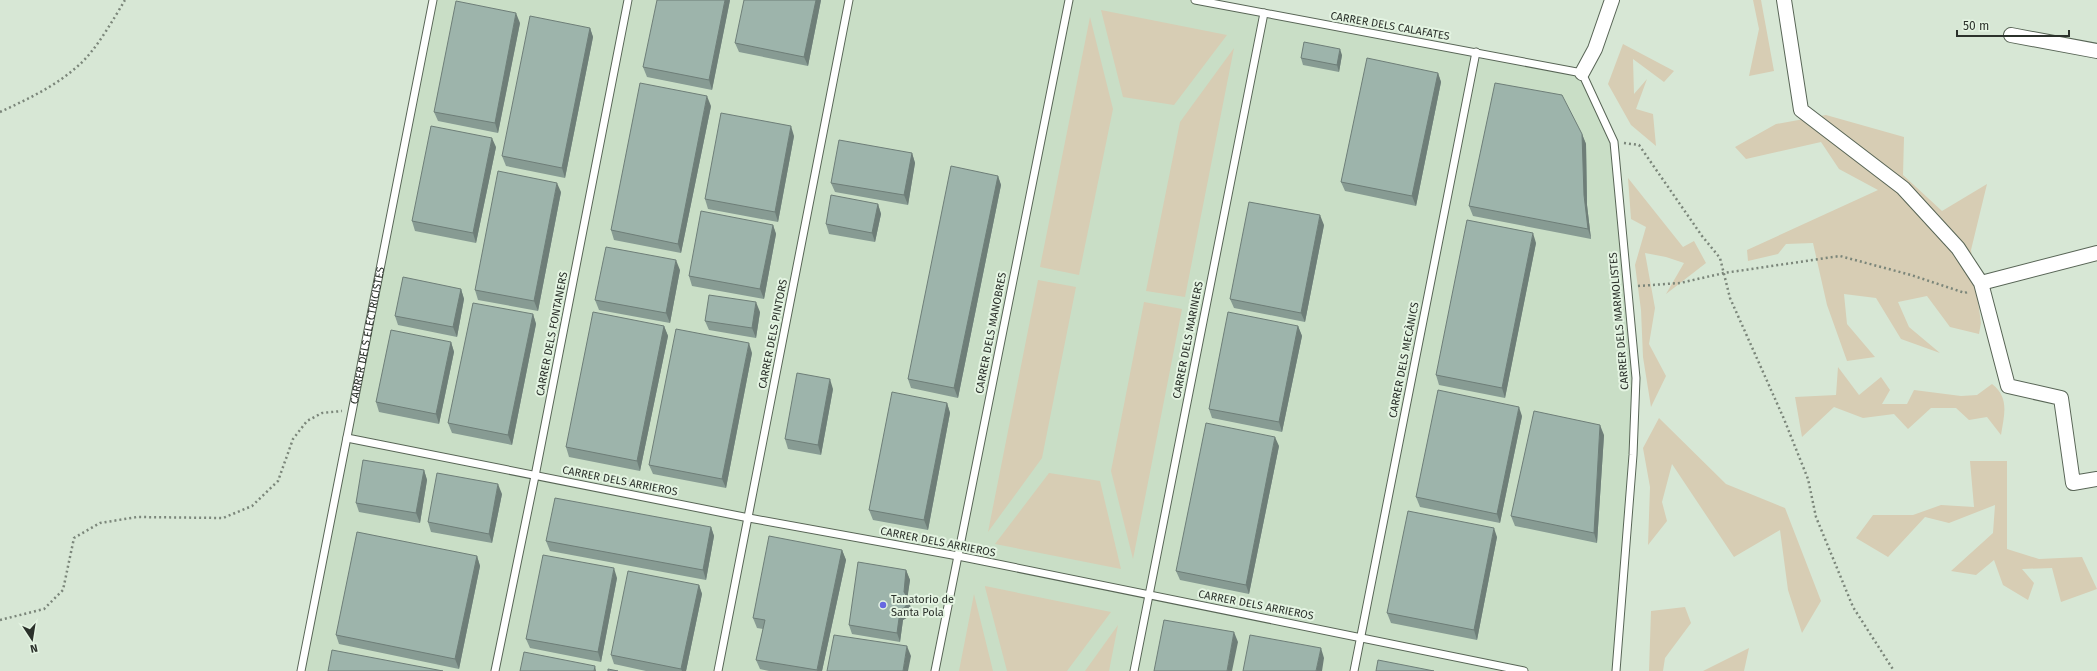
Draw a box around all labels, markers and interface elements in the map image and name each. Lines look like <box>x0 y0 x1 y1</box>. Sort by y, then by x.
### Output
street label: CARRER DELS CALAFATES <box>1329 9 1451 43</box>
scale bar <box>1957 12 2069 38</box>
text: 50 m <box>1963 19 1989 33</box>
street label: CARRER DELS MARMOLISTES <box>1607 252 1631 390</box>
street label: CARRER DELS ELECTRICISTES <box>347 266 387 405</box>
street label: CARRER DELS FONTANERS <box>534 271 570 397</box>
street label: CARRER DELS MANOBRES <box>973 271 1009 395</box>
street label: CARRER DELS PINTORS <box>756 278 790 390</box>
street label: CARRER DELS MARINERS <box>1170 280 1206 400</box>
street label: CARRER DELS MECÀNICS <box>1385 301 1422 419</box>
street label: CARRER DELS ARRIEROS <box>561 463 679 499</box>
street label: CARRER DELS ARRIEROS <box>879 524 997 560</box>
street label: CARRER DELS ARRIEROS <box>1197 587 1315 623</box>
place label: Tanatorio de Santa Pola <box>891 593 954 619</box>
marker: Tanatorio de Santa Pola <box>878 600 888 610</box>
north arrow <box>12 619 52 659</box>
text: N <box>29 641 39 655</box>

